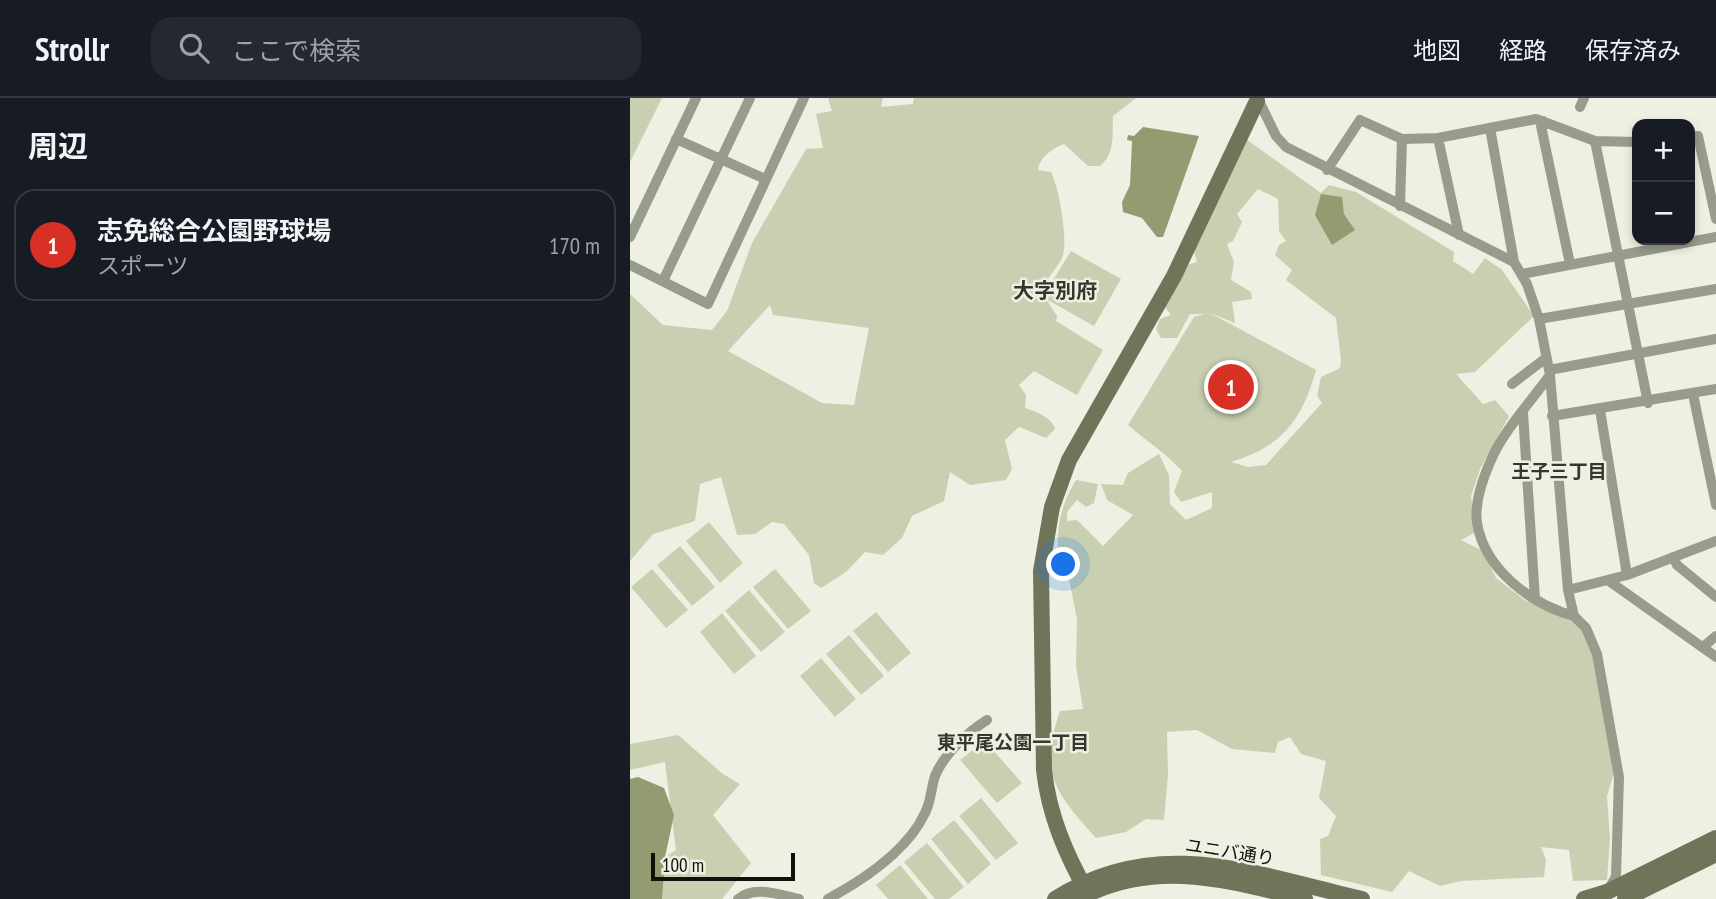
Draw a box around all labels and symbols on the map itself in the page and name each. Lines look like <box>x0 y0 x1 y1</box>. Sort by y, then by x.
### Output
district label: 大字別府 <box>1013 277 1097 304</box>
pin: 1 <box>1208 361 1254 413</box>
district label: 王子三丁目 <box>1511 459 1607 483</box>
your location <box>1046 547 1080 581</box>
district label: 東平尾公園一丁目 <box>937 730 1089 754</box>
street label: ユニバ通り <box>1184 833 1276 870</box>
scale bar <box>651 850 794 882</box>

